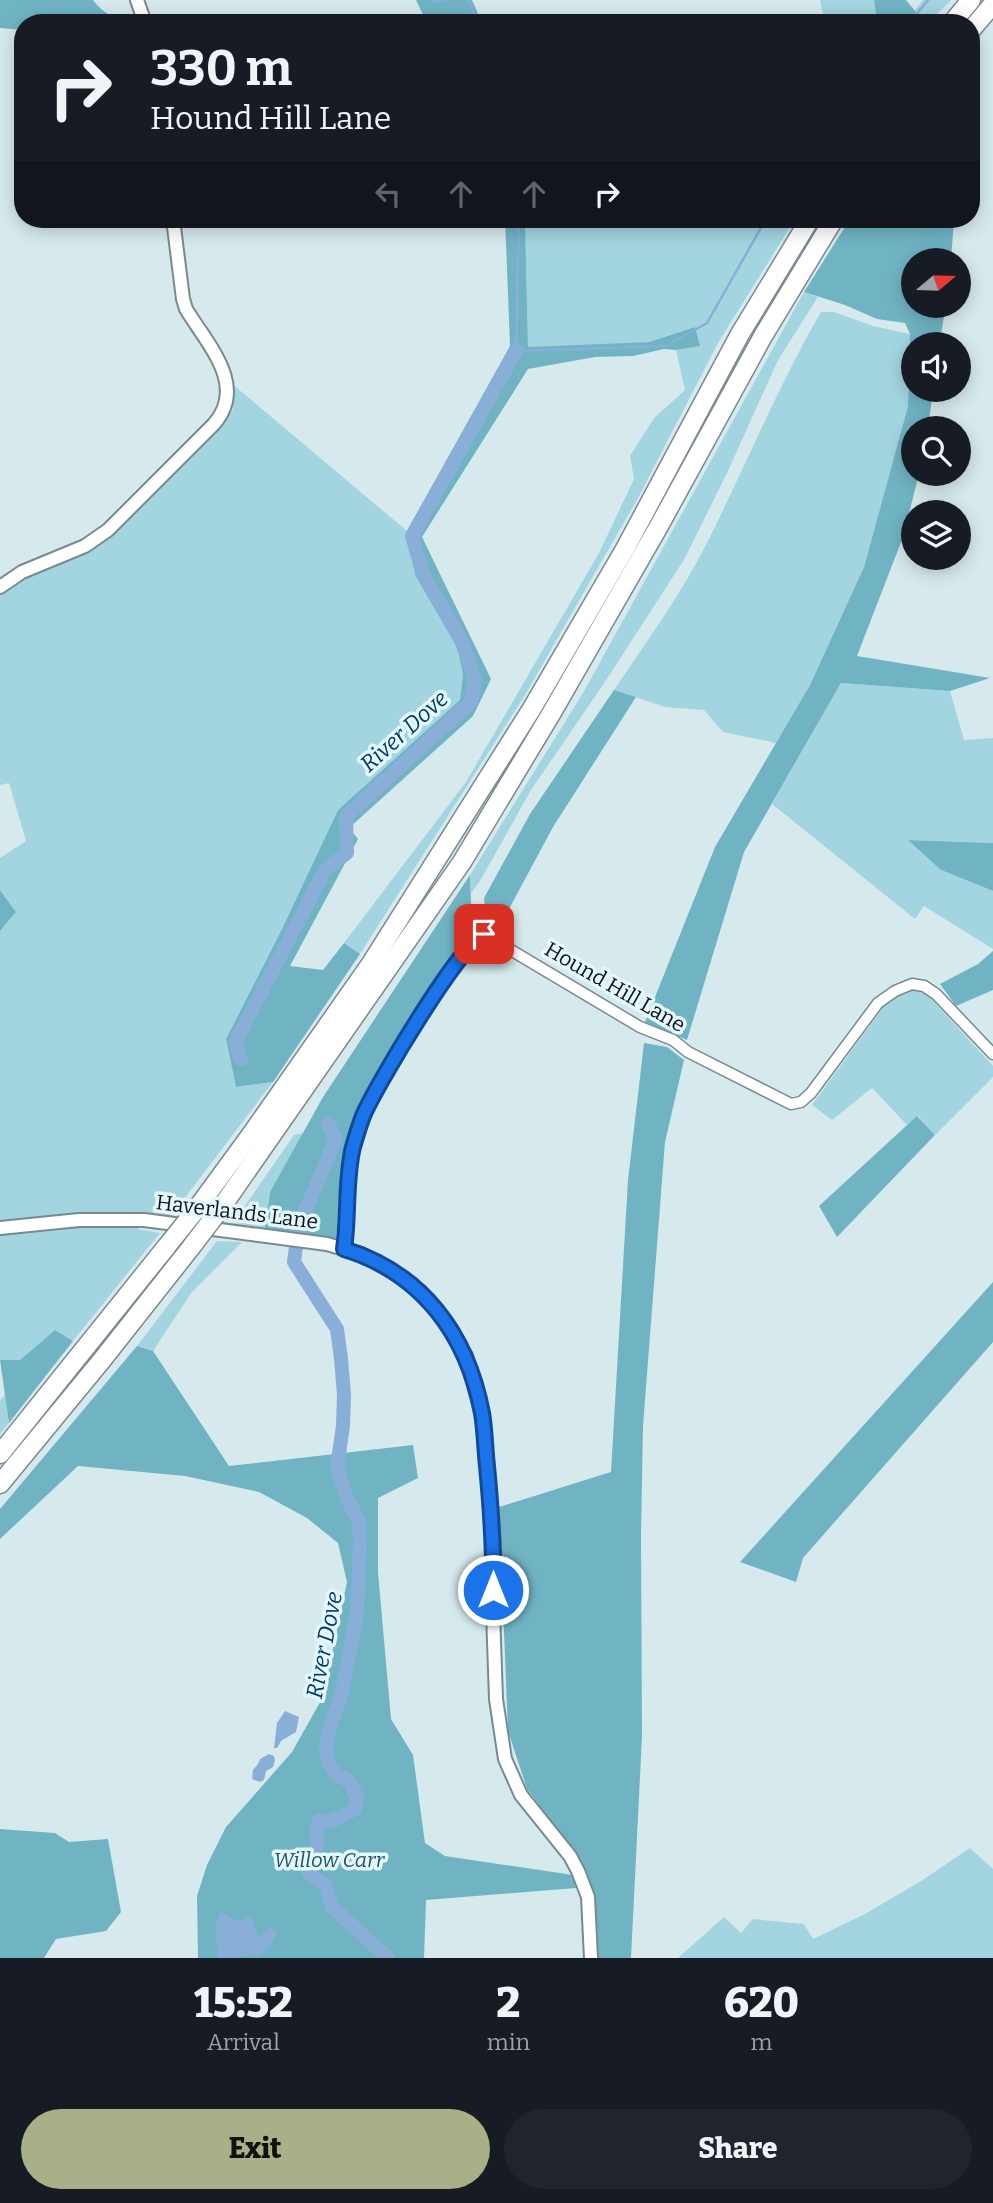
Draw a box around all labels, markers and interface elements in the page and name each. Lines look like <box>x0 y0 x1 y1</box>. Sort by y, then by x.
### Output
text: 330 m <box>150 39 292 98</box>
icon: right <box>35 42 126 133</box>
text: Hound Hill Lane <box>150 99 391 137</box>
icon: left <box>369 175 407 213</box>
icon: ahead <box>442 175 480 213</box>
icon: ahead <box>515 175 553 213</box>
icon: right <box>588 175 626 213</box>
north arrow <box>901 248 971 318</box>
map controls <box>901 248 971 570</box>
button: sound <box>901 332 971 402</box>
button: search <box>901 416 971 486</box>
button: layers <box>901 500 971 570</box>
water label: River Dove <box>354 684 454 778</box>
pin <box>454 904 514 964</box>
icon: arrive <box>465 915 503 953</box>
street label: Hound Hill Lane <box>540 936 690 1038</box>
street label: Haverlands Lane <box>154 1189 320 1235</box>
position arrow <box>456 1553 530 1627</box>
water label: River Dove <box>300 1589 348 1701</box>
park label: Willow Carr <box>274 1847 386 1873</box>
text: 15:52 <box>194 1978 293 2028</box>
text: 2 <box>496 1978 520 2028</box>
text: 620 <box>724 1978 799 2028</box>
text: Arrival <box>207 2028 280 2056</box>
text: min <box>487 2028 530 2056</box>
text: m <box>751 2028 772 2056</box>
button: Exit <box>21 2109 490 2189</box>
button: Share <box>504 2109 972 2189</box>

